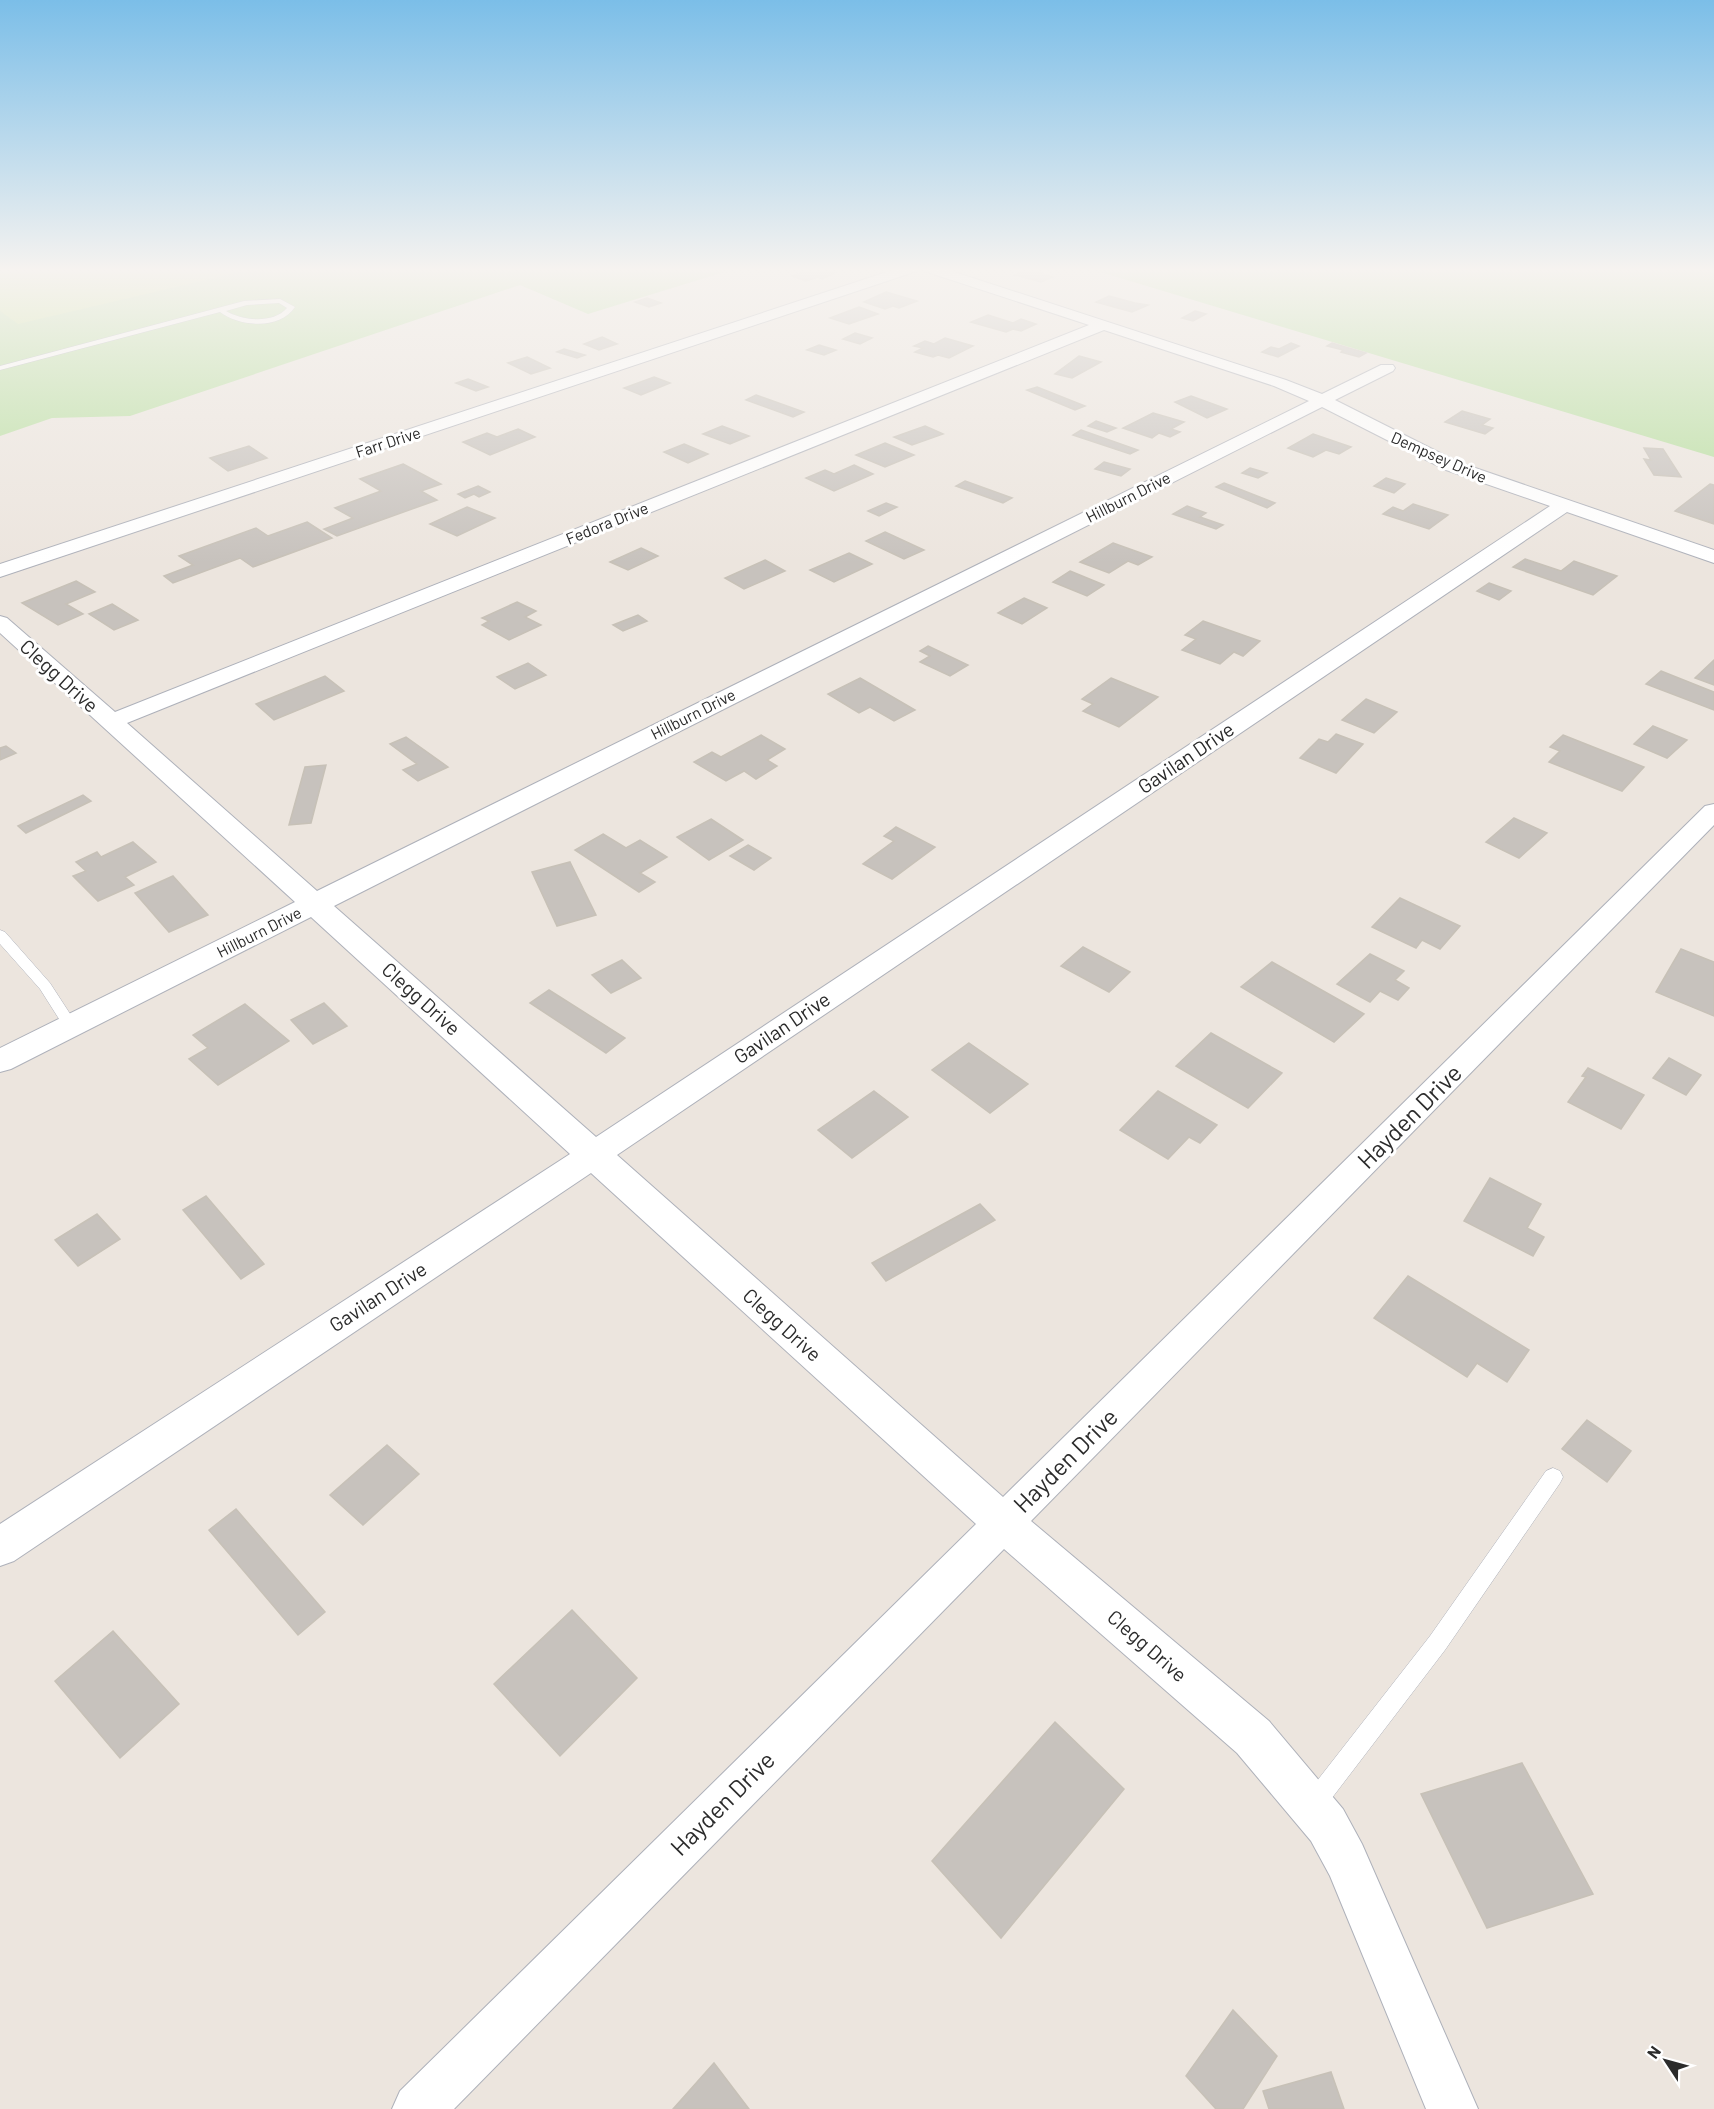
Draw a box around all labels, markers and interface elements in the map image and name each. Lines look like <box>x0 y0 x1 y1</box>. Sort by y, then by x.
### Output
street label: Farr Drive <box>353 422 423 461</box>
street label: Dempsey Drive <box>1388 427 1490 486</box>
street label: Hillburn Drive <box>1082 467 1173 526</box>
street label: Fedora Drive <box>563 497 651 548</box>
street label: Clegg Drive <box>15 634 104 717</box>
street label: Hillburn Drive <box>647 684 738 743</box>
street label: Gavilan Drive <box>1133 716 1238 798</box>
street label: Hillburn Drive <box>213 902 304 961</box>
street label: Clegg Drive <box>377 957 466 1040</box>
street label: Gavilan Drive <box>729 986 834 1068</box>
street label: Hayden Drive <box>1351 1058 1467 1174</box>
street label: Gavilan Drive <box>324 1256 431 1336</box>
street label: Clegg Drive <box>738 1283 827 1366</box>
street label: Hayden Drive <box>1007 1402 1123 1518</box>
street label: Clegg Drive <box>1103 1604 1192 1686</box>
street label: Hayden Drive <box>664 1745 780 1861</box>
north arrow <box>1636 2031 1696 2091</box>
text: N <box>1643 2042 1664 2062</box>

